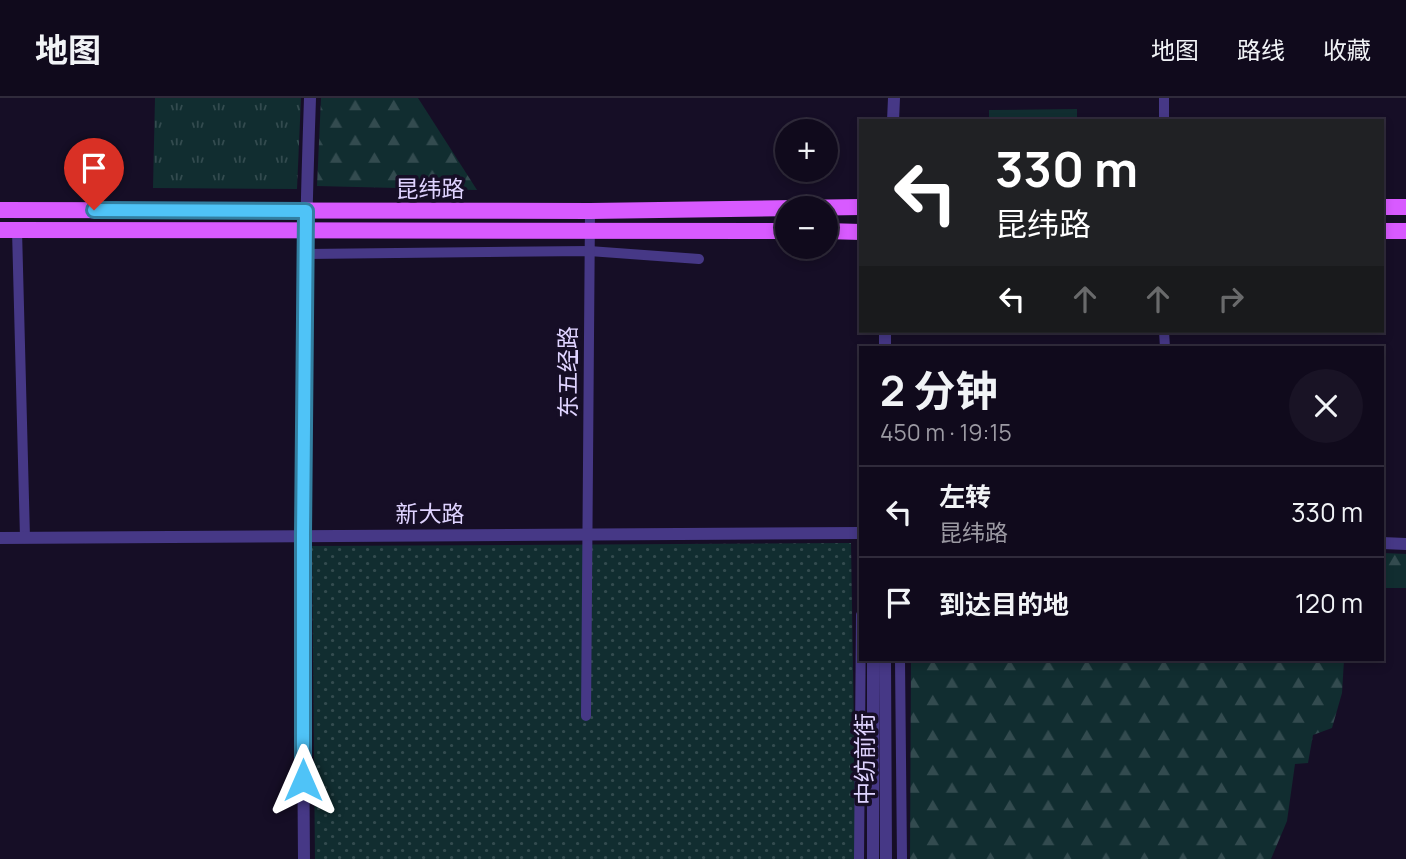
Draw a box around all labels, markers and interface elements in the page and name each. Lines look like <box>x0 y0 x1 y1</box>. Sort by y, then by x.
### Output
text: 地图 <box>35 27 101 72</box>
text: 地图 <box>1151 33 1199 66</box>
text: 路线 <box>1237 33 1285 66</box>
text: 收藏 <box>1323 33 1371 66</box>
map controls <box>775 119 838 259</box>
button: + <box>775 119 838 182</box>
text: 330 m <box>995 135 1138 202</box>
pin <box>64 138 124 210</box>
icon: left <box>880 147 971 238</box>
icon: arrive <box>75 149 113 187</box>
street label: 昆纬路 <box>396 172 465 204</box>
button: − <box>775 196 838 259</box>
text: 昆纬路 <box>995 202 1091 246</box>
icon: left <box>993 280 1031 318</box>
icon: ahead <box>1066 280 1104 318</box>
icon: ahead <box>1139 280 1177 318</box>
icon: right <box>1212 280 1250 318</box>
street label: 东五经路 <box>551 326 583 418</box>
text: 2 分钟 <box>880 361 997 419</box>
button: close <box>1289 369 1363 443</box>
text: 450 m · 19:15 <box>880 416 1012 448</box>
text: 左转 <box>939 478 991 514</box>
icon: left <box>880 493 918 531</box>
text: 330 m <box>1291 494 1363 530</box>
street label: 新大路 <box>396 497 465 529</box>
text: 昆纬路 <box>939 516 1008 548</box>
icon: arrive <box>880 584 918 622</box>
text: 120 m <box>1295 585 1363 621</box>
text: 到达目的地 <box>939 586 1069 622</box>
street label: 中纺前街 <box>848 713 880 805</box>
position arrow <box>266 743 340 817</box>

